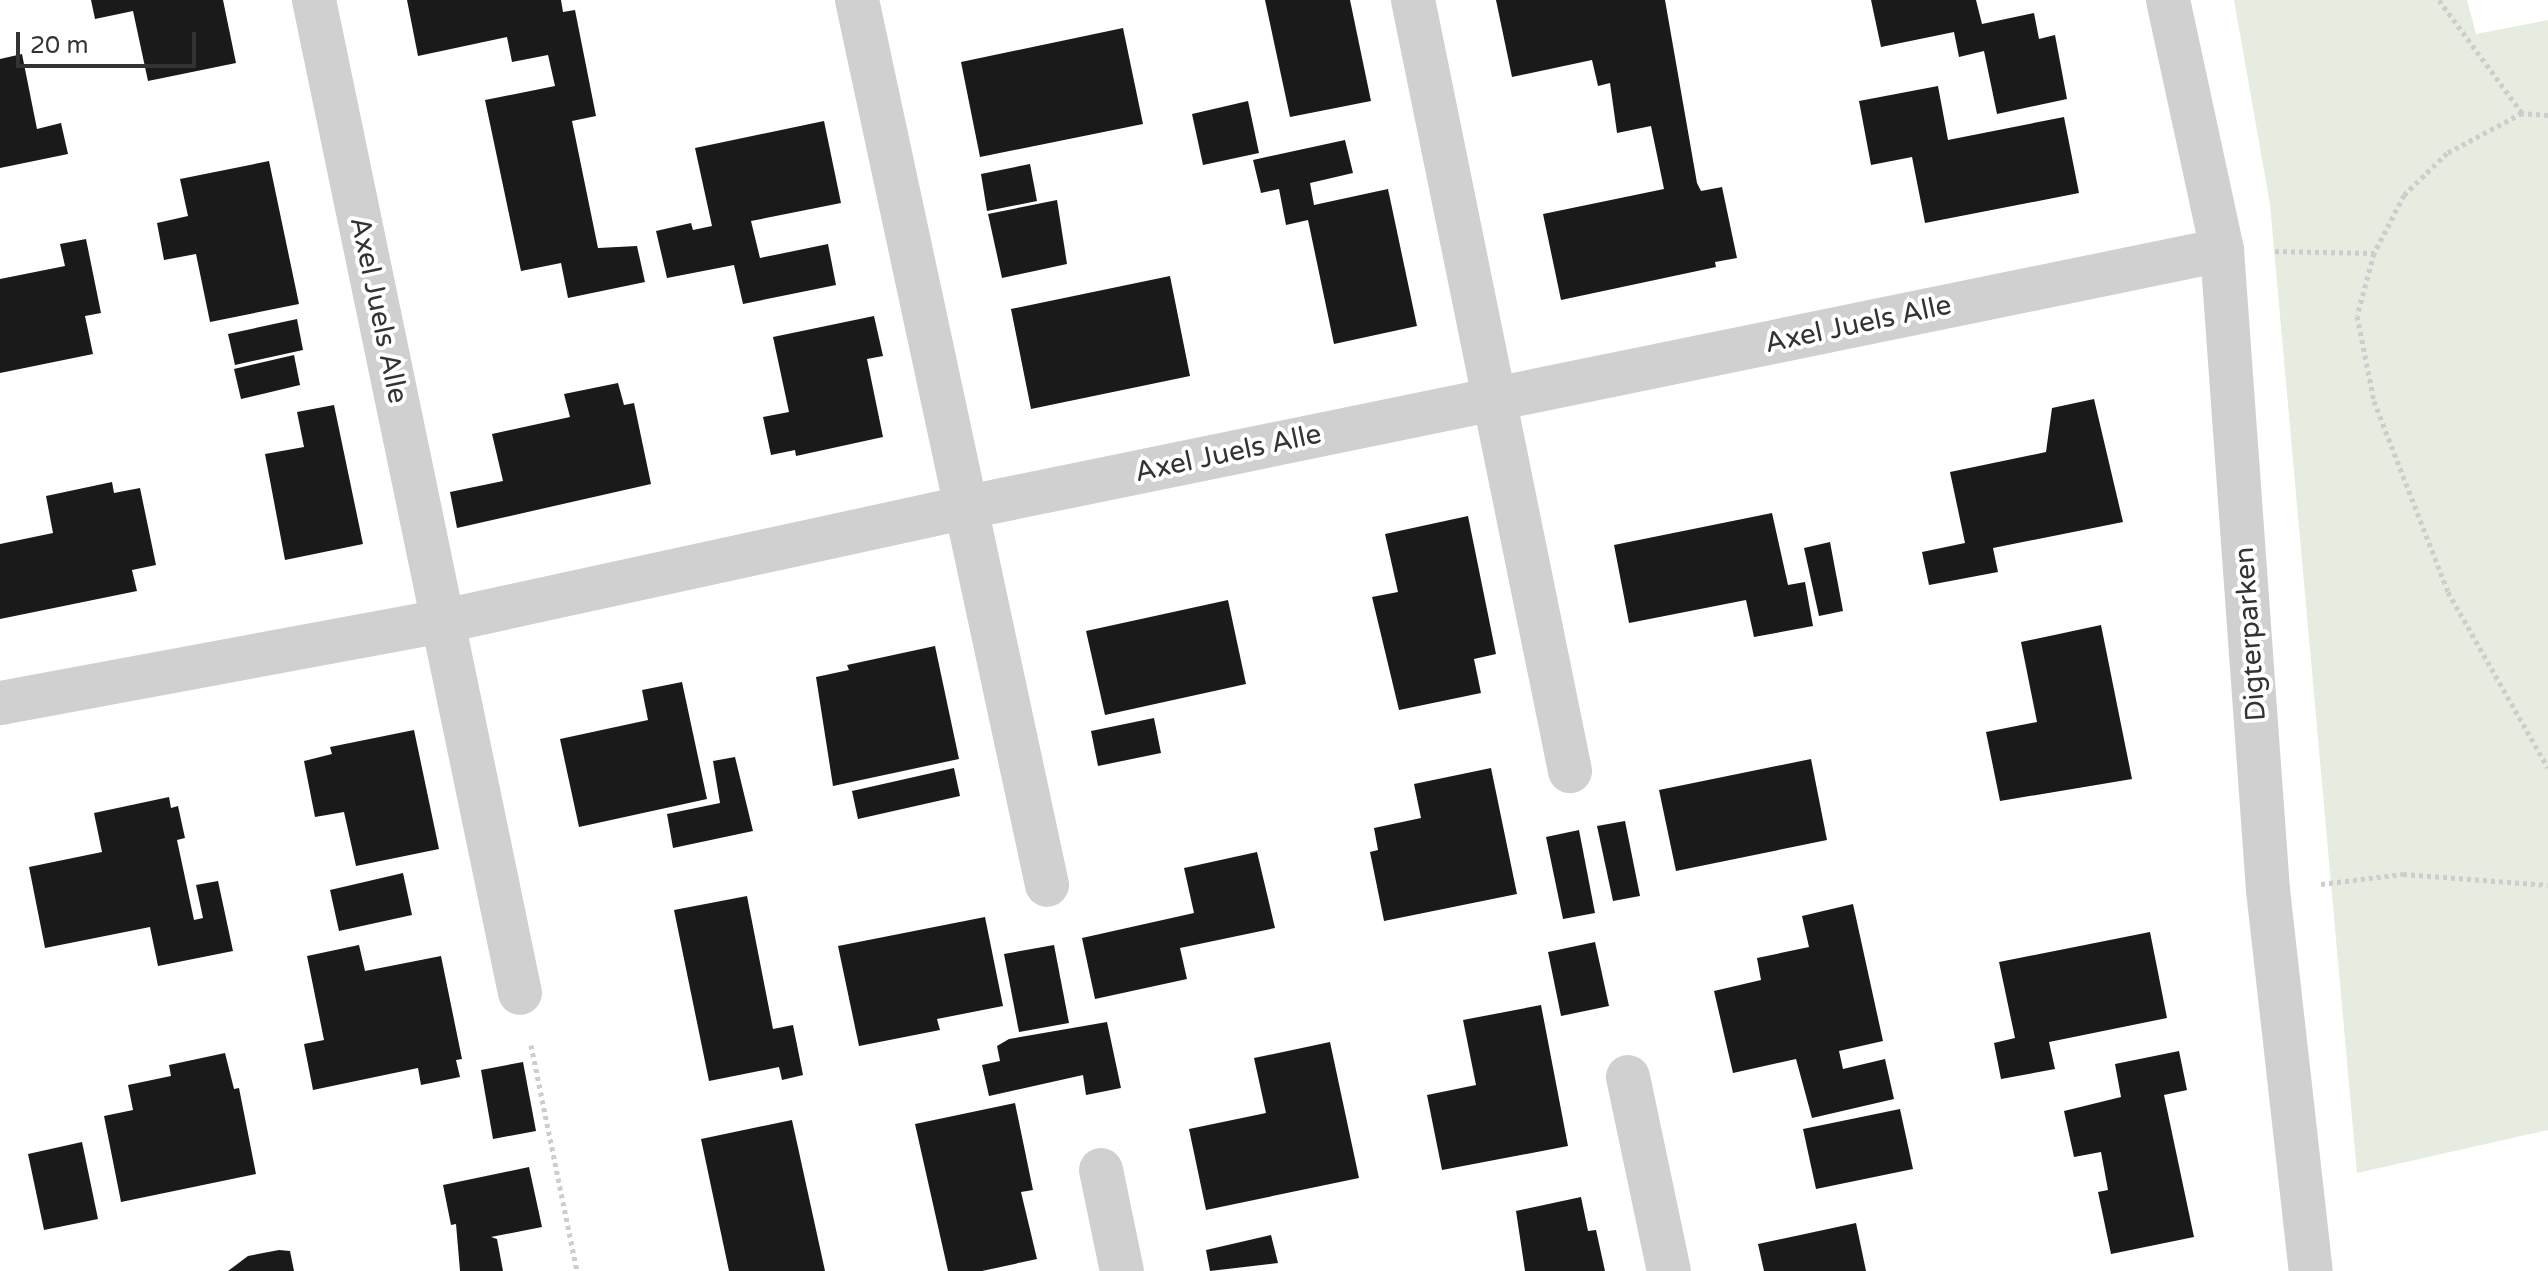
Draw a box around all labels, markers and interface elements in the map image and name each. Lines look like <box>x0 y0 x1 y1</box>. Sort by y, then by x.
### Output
scale bar <box>20 16 200 66</box>
text: 20 m <box>30 31 88 60</box>
street label: Axel Juels Alle <box>343 214 415 406</box>
street label: Axel Juels Alle <box>1762 288 1954 360</box>
street label: Axel Juels Alle <box>1132 417 1324 489</box>
street label: Digterparken <box>2227 546 2273 722</box>

